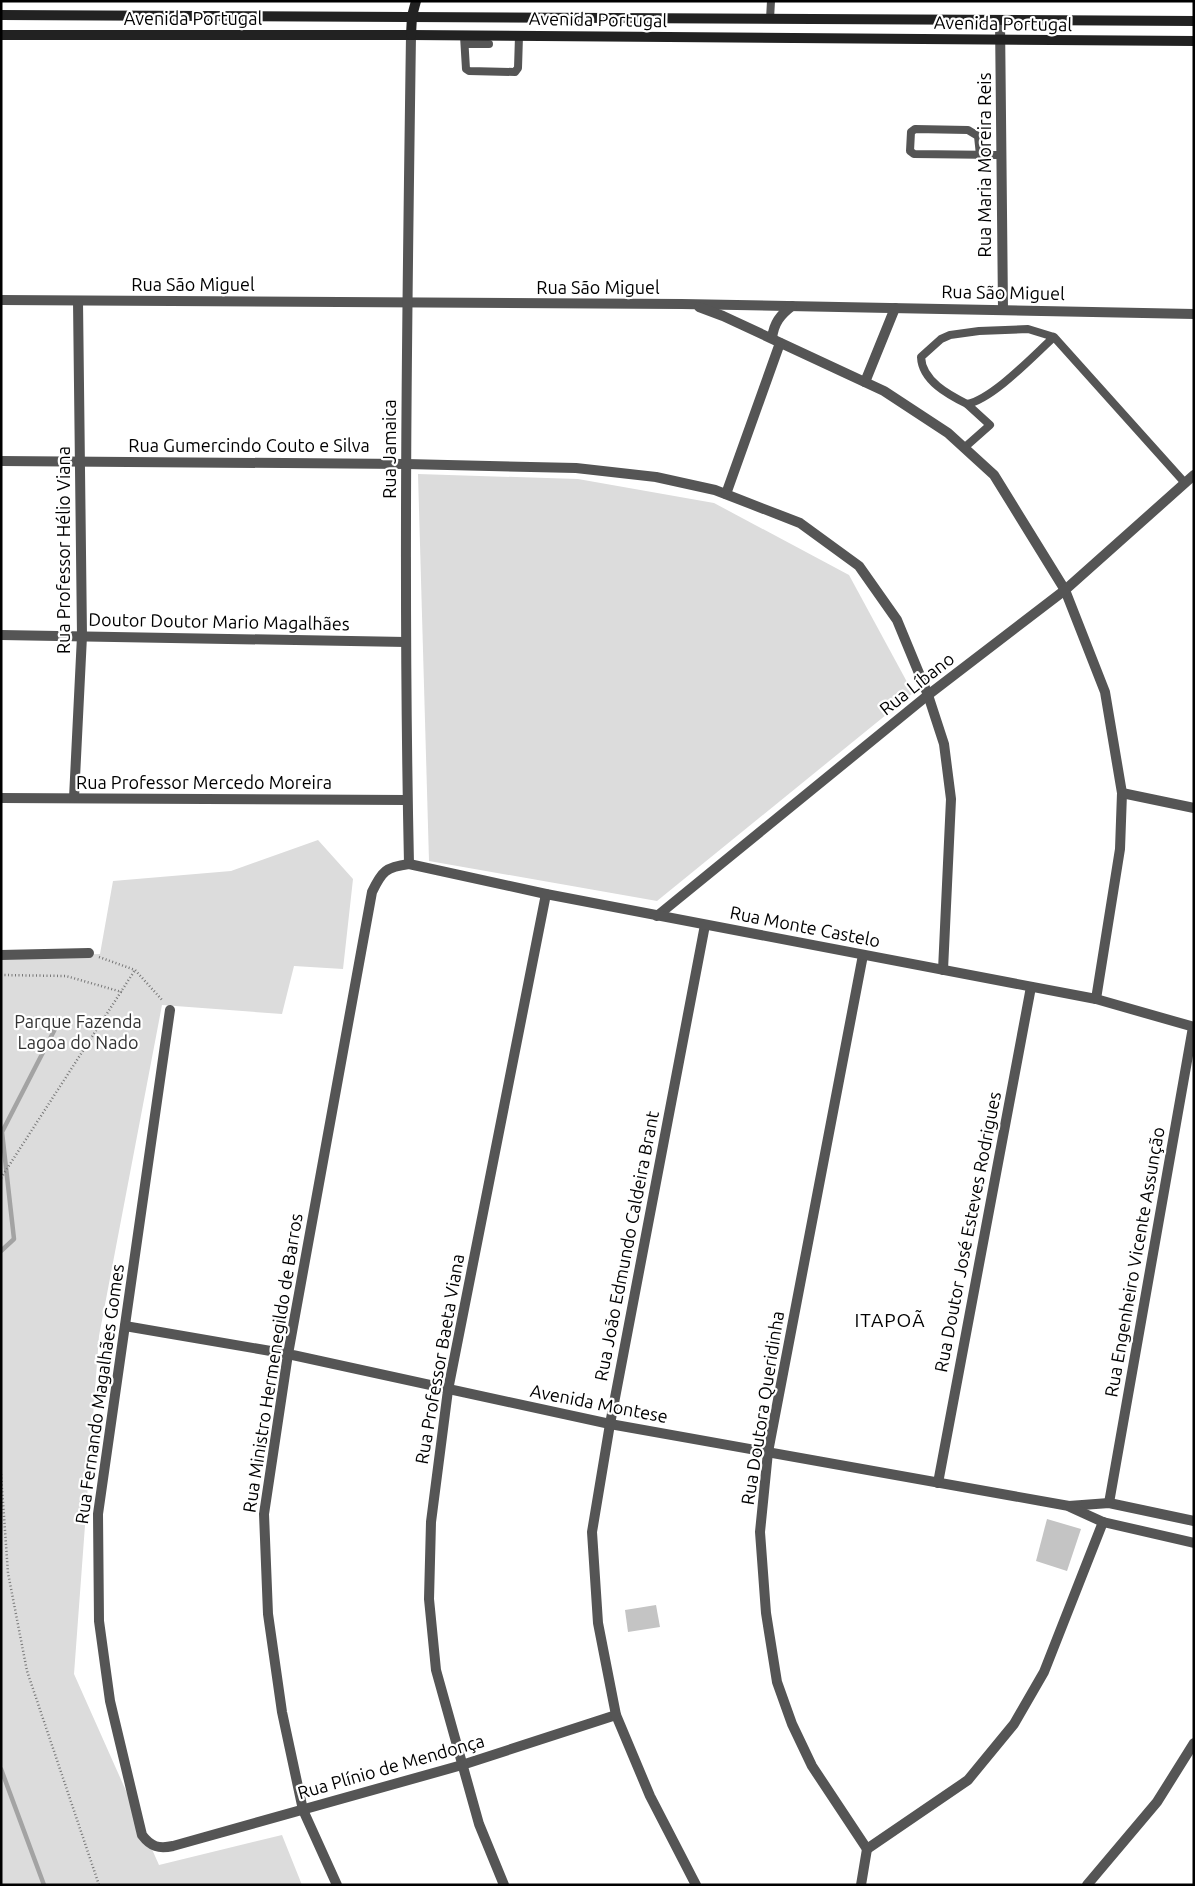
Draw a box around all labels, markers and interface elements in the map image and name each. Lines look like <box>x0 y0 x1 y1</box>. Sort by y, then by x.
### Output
street label: Avenida Portugal <box>124 8 262 28</box>
street label: Avenida Portugal <box>529 8 668 30</box>
street label: Avenida Portugal <box>934 12 1073 34</box>
street label: Rua Maria Moreira Reis <box>974 72 994 258</box>
street label: Rua São Miguel <box>131 274 255 294</box>
street label: Rua São Miguel <box>536 277 660 297</box>
street label: Rua São Miguel <box>941 281 1065 303</box>
street label: Rua Jamaica <box>379 399 399 499</box>
street label: Rua Gumercindo Couto e Silva <box>128 435 370 455</box>
street label: Rua Professor Hélio Viana <box>53 446 73 654</box>
street label: Doutor Doutor Mario Magalhães <box>88 609 350 633</box>
street label: Rua Líbano <box>875 648 958 718</box>
street label: Rua Professor Mercedo Moreira <box>76 772 332 792</box>
street label: Rua Monte Castelo <box>728 902 882 950</box>
park label: Parque Fazenda Lagoa do Nado <box>14 1011 142 1052</box>
street label: Rua Doutor José Esteves Rodrigues <box>930 1090 1004 1374</box>
street label: Rua João Edmundo Caldeira Brant <box>590 1109 662 1383</box>
street label: Rua Engenheiro Vicente Assunção <box>1100 1125 1168 1399</box>
street label: Rua Ministro Hermenegildo de Barros <box>238 1212 306 1514</box>
street label: Rua Professor Baeta Viana <box>411 1252 467 1465</box>
street label: Rua Fernando Magalhães Gomes <box>71 1262 127 1525</box>
street label: Rua Doutora Queridinha <box>737 1309 788 1506</box>
district label: ITAPOÃ <box>855 1309 926 1331</box>
street label: Avenida Montese <box>529 1380 670 1426</box>
street label: Rua Plínio de Mendonça <box>295 1730 486 1802</box>

